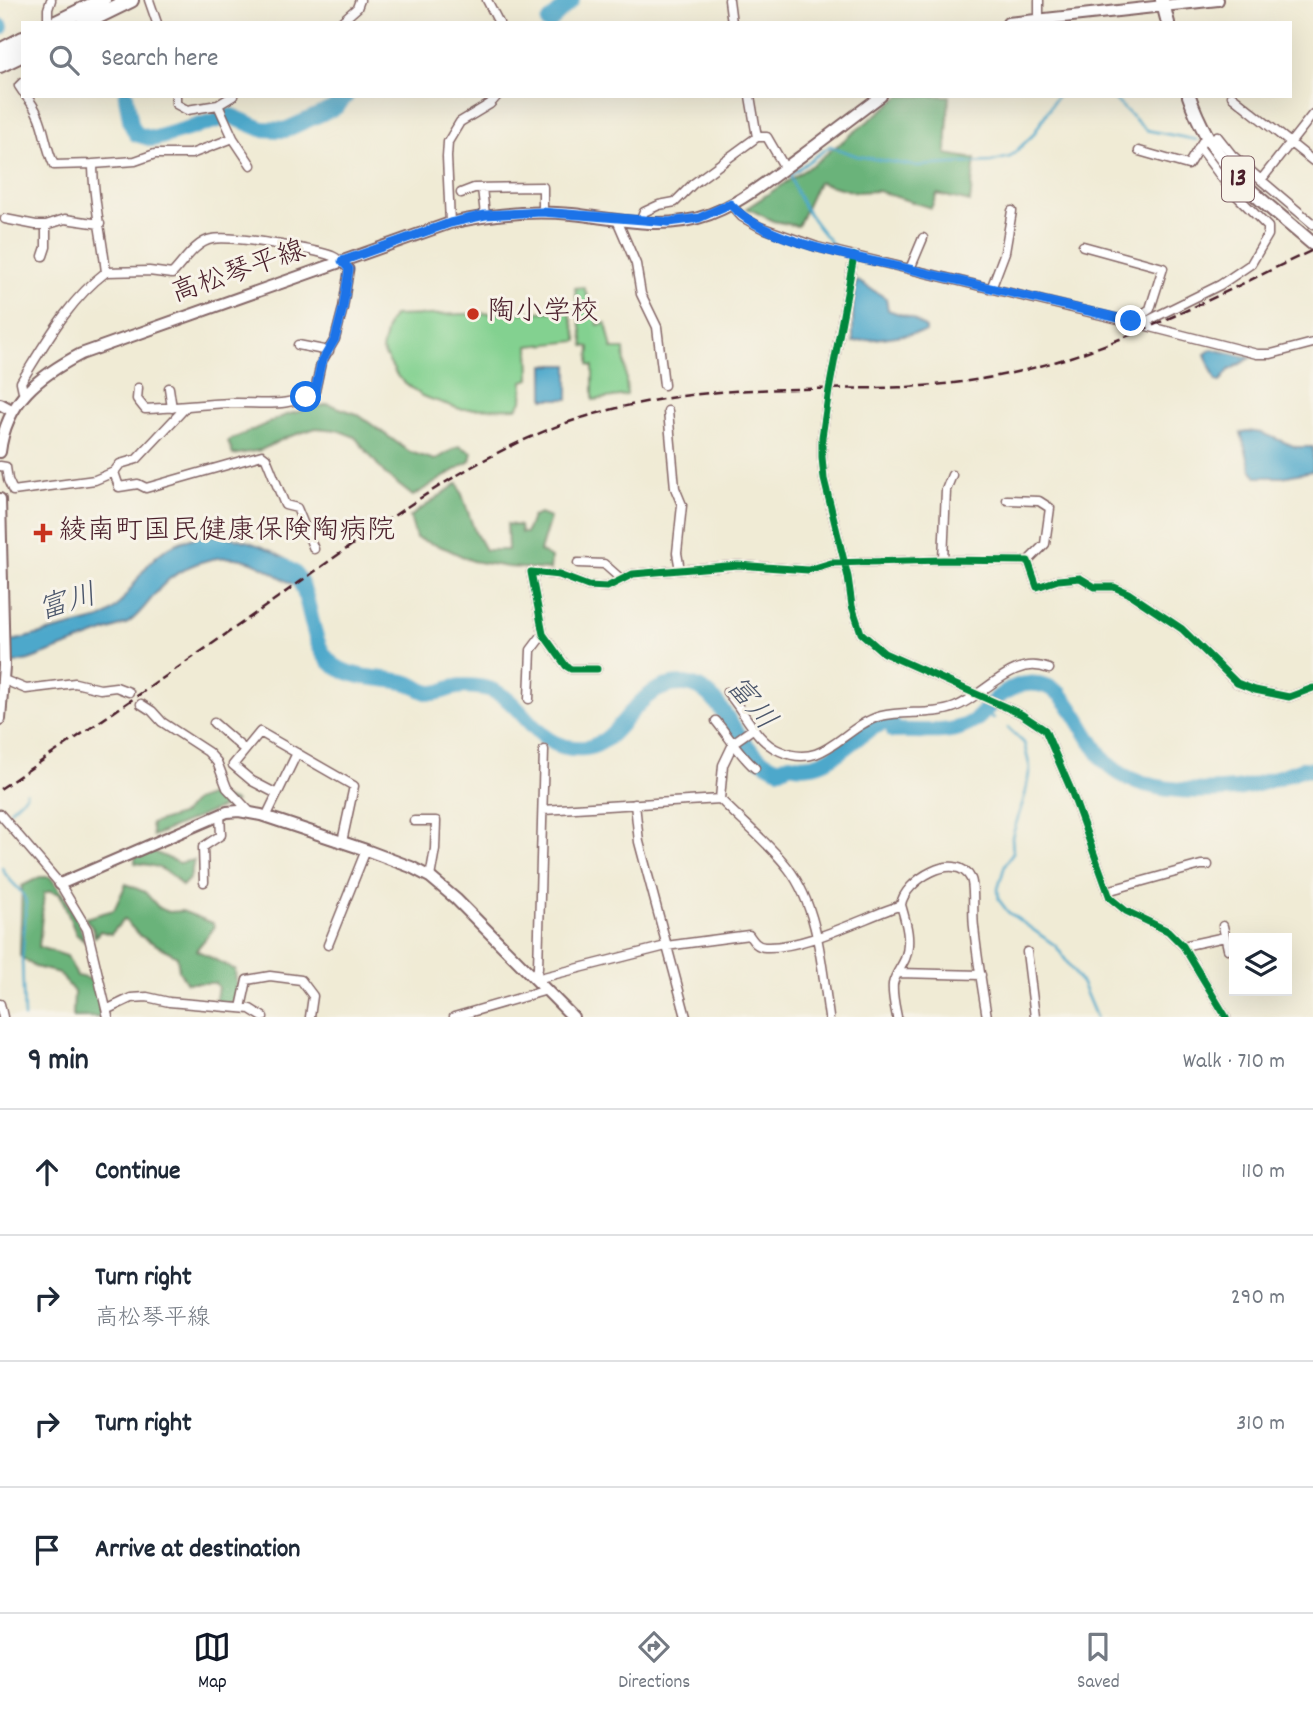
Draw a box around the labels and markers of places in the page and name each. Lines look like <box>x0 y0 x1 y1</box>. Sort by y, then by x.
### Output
place label: 陶小学校 <box>487 294 599 334</box>
marker: 陶小学校 <box>465 306 481 322</box>
place label: 綾南町国民健康保険陶病院 <box>59 513 395 553</box>
marker: 綾南町国民健康保険陶病院 <box>33 523 53 543</box>

